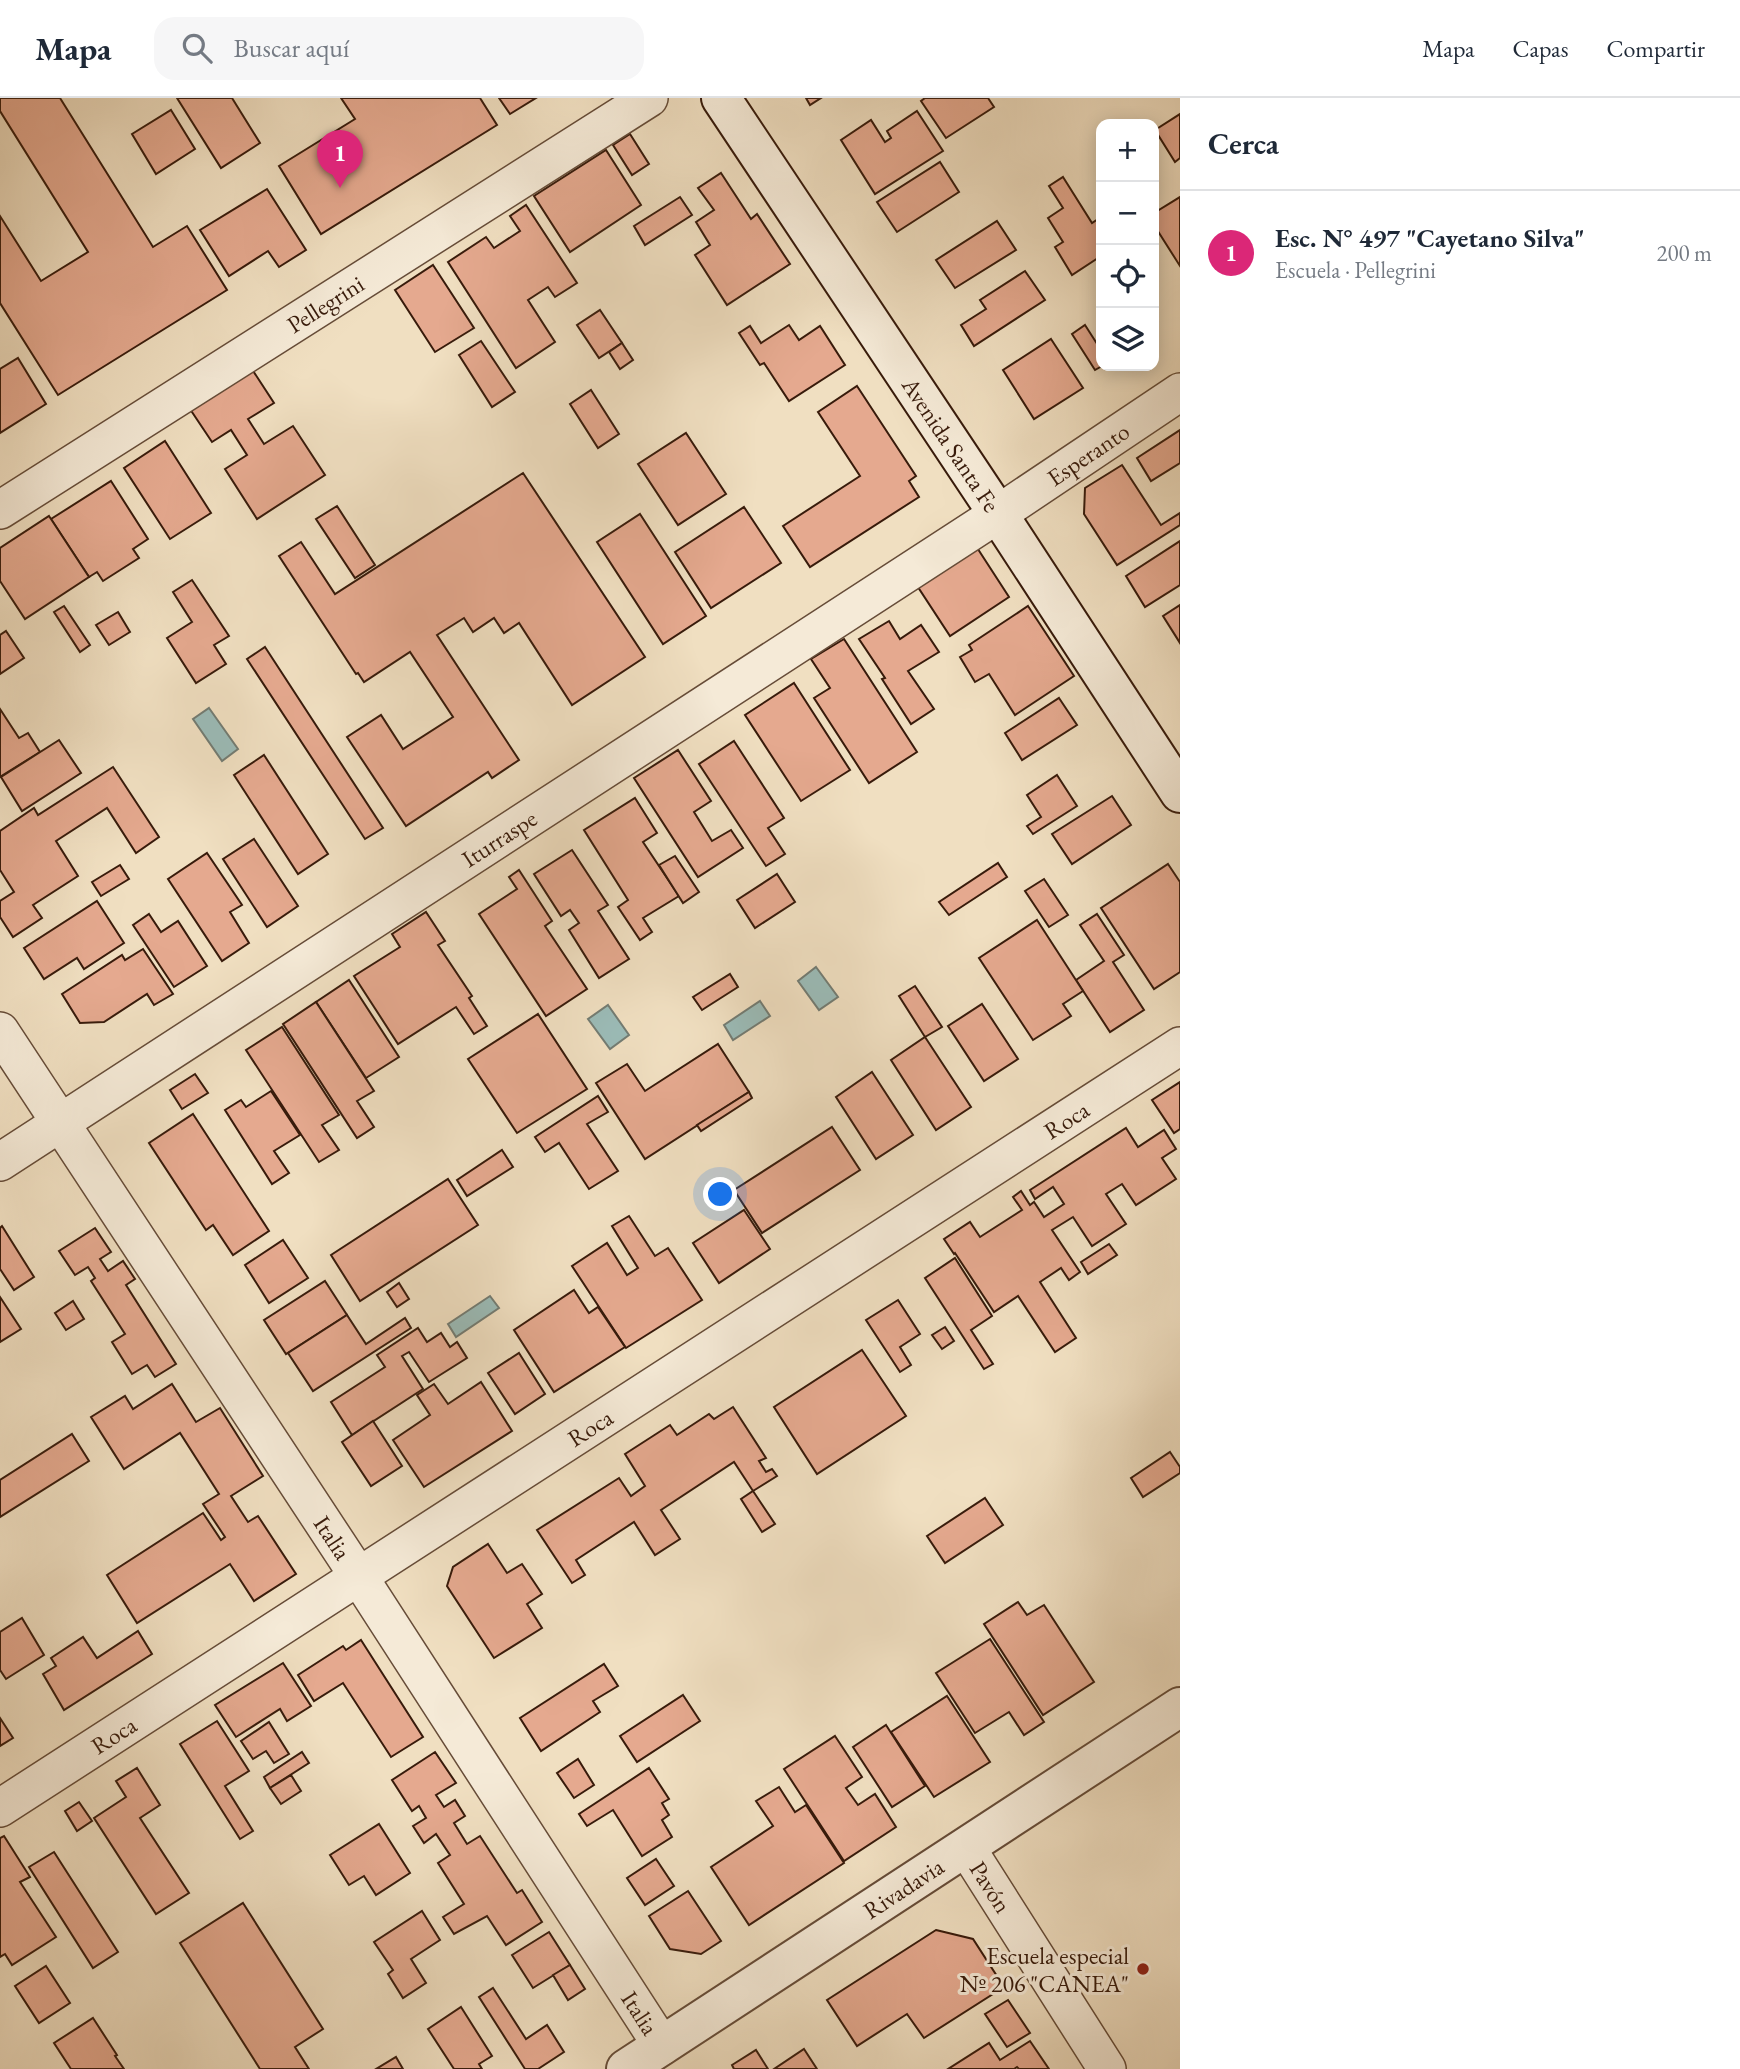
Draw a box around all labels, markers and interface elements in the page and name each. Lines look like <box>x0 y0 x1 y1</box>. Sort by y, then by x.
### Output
search box <box>154 17 644 80</box>
text: Mapa <box>35 27 112 70</box>
icon: search <box>178 29 216 67</box>
text: Buscar aquí <box>234 31 349 65</box>
text: Mapa <box>1422 33 1474 64</box>
text: Capas <box>1512 33 1568 64</box>
text: Compartir <box>1606 33 1705 64</box>
map controls <box>1096 119 1159 371</box>
button: + <box>1096 119 1159 182</box>
text: Cerca <box>1208 124 1279 163</box>
pin: 1 <box>317 130 363 188</box>
button: − <box>1096 182 1159 245</box>
text: Esc. N° 497 "Cayetano Silva" <box>1275 221 1585 255</box>
text: 1 <box>1225 238 1237 268</box>
text: 200 m <box>1656 238 1712 268</box>
button: locate <box>1096 245 1159 308</box>
text: Escuela · Pellegrini <box>1275 255 1436 285</box>
street label: Pellegrini <box>281 268 369 340</box>
button: layers <box>1096 308 1159 371</box>
street label: Avenida Santa Fe <box>895 370 1008 518</box>
street label: Esperanto <box>1041 415 1135 493</box>
street label: Iturraspe <box>456 802 543 874</box>
street label: Roca <box>1037 1093 1095 1146</box>
your location <box>703 1177 737 1211</box>
street label: Roca <box>561 1401 619 1453</box>
street label: Italia <box>307 1509 359 1566</box>
street label: Roca <box>85 1708 142 1761</box>
street label: Rivadavia <box>857 1850 950 1926</box>
street label: Pavón <box>963 1855 1019 1919</box>
place label: Escuela especial Nº 206 "CANEA" <box>960 1940 1129 1999</box>
marker: Escuela especial Nº 206 "CANEA" <box>1135 1961 1151 1977</box>
street label: Italia <box>615 1985 666 2041</box>

